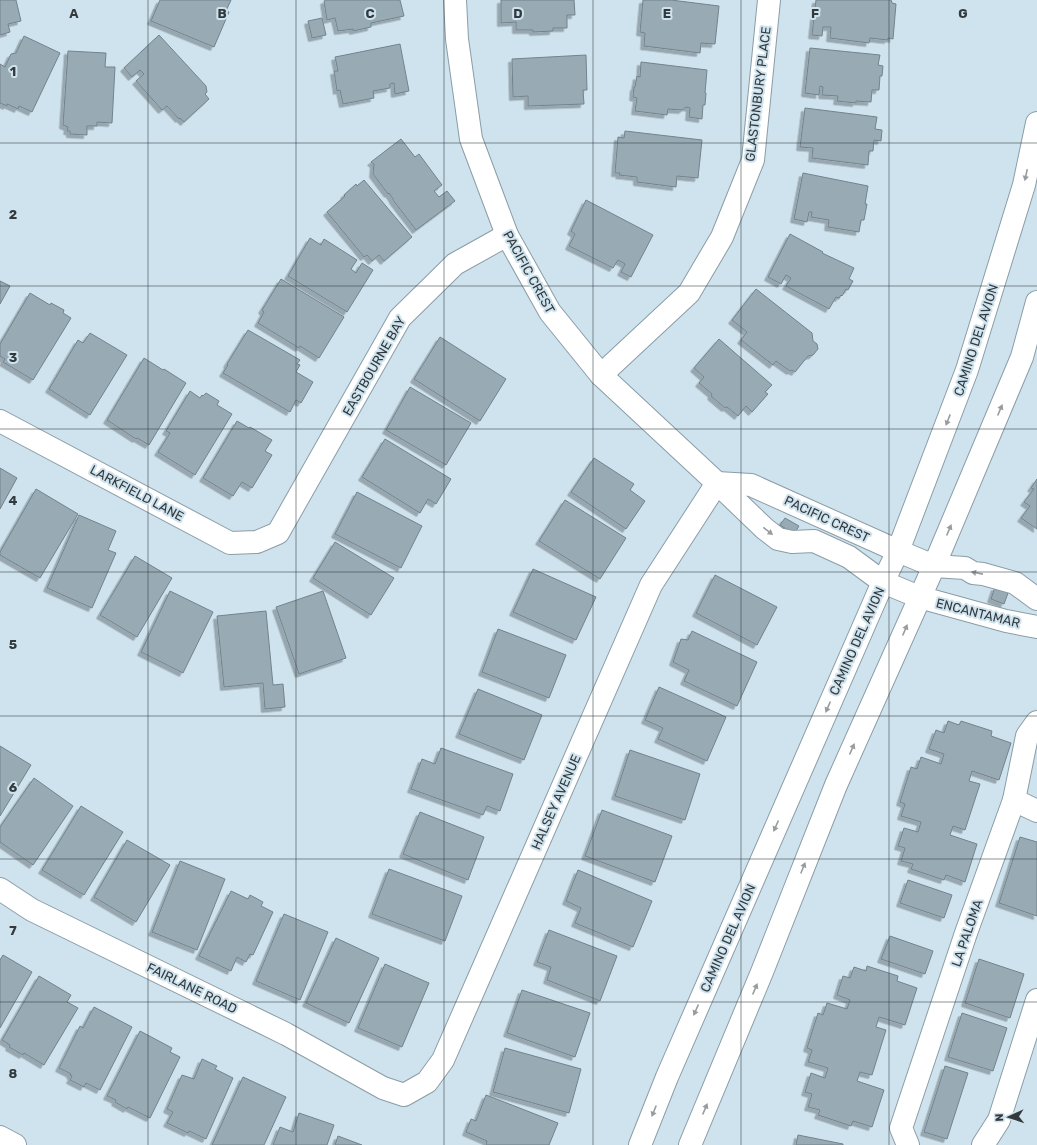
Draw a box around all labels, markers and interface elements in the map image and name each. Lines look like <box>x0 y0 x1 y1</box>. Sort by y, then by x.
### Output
text: A <box>69 6 79 21</box>
text: B <box>217 6 227 21</box>
text: C <box>365 6 375 21</box>
text: D <box>513 6 523 21</box>
text: E <box>663 6 671 21</box>
text: F <box>811 6 819 21</box>
text: G <box>958 6 968 21</box>
street label: GLASTONBURY PLACE <box>742 26 774 162</box>
text: 1 <box>10 64 16 79</box>
one-way arrow <box>1023 169 1029 181</box>
text: 2 <box>9 207 17 222</box>
street label: PACIFIC CREST <box>500 228 558 316</box>
street label: CAMINO DEL AVION <box>951 282 1001 398</box>
street label: EASTBOURNE BAY <box>340 313 409 418</box>
text: 3 <box>9 350 18 365</box>
one-way arrow <box>997 403 1003 415</box>
one-way arrow <box>945 414 951 426</box>
street label: LARKFIELD LANE <box>88 462 186 524</box>
text: 4 <box>9 493 18 508</box>
street label: PACIFIC CREST <box>782 493 872 545</box>
one-way arrow <box>946 524 952 535</box>
one-way arrow <box>762 526 773 535</box>
one-way arrow <box>971 569 983 575</box>
street label: CAMINO DEL AVION <box>826 585 888 697</box>
street label: ENCANTAMAR <box>934 595 1022 631</box>
one-way arrow <box>902 624 908 636</box>
text: 5 <box>9 637 17 652</box>
one-way arrow <box>825 702 831 714</box>
one-way arrow <box>849 743 855 755</box>
street label: HALSEY AVENUE <box>528 752 584 852</box>
text: 6 <box>9 780 18 795</box>
one-way arrow <box>773 821 779 833</box>
one-way arrow <box>801 862 807 874</box>
street label: CAMINO DEL AVION <box>697 882 759 994</box>
street label: LA PALOMA <box>948 897 986 969</box>
text: 7 <box>9 923 17 938</box>
street label: FAIRLANE ROAD <box>144 960 240 1016</box>
one-way arrow <box>752 983 758 994</box>
one-way arrow <box>693 1004 699 1016</box>
text: 8 <box>9 1066 18 1081</box>
north arrow <box>989 1097 1029 1137</box>
one-way arrow <box>702 1103 708 1115</box>
one-way arrow <box>650 1105 656 1117</box>
text: N <box>993 1113 1006 1122</box>

